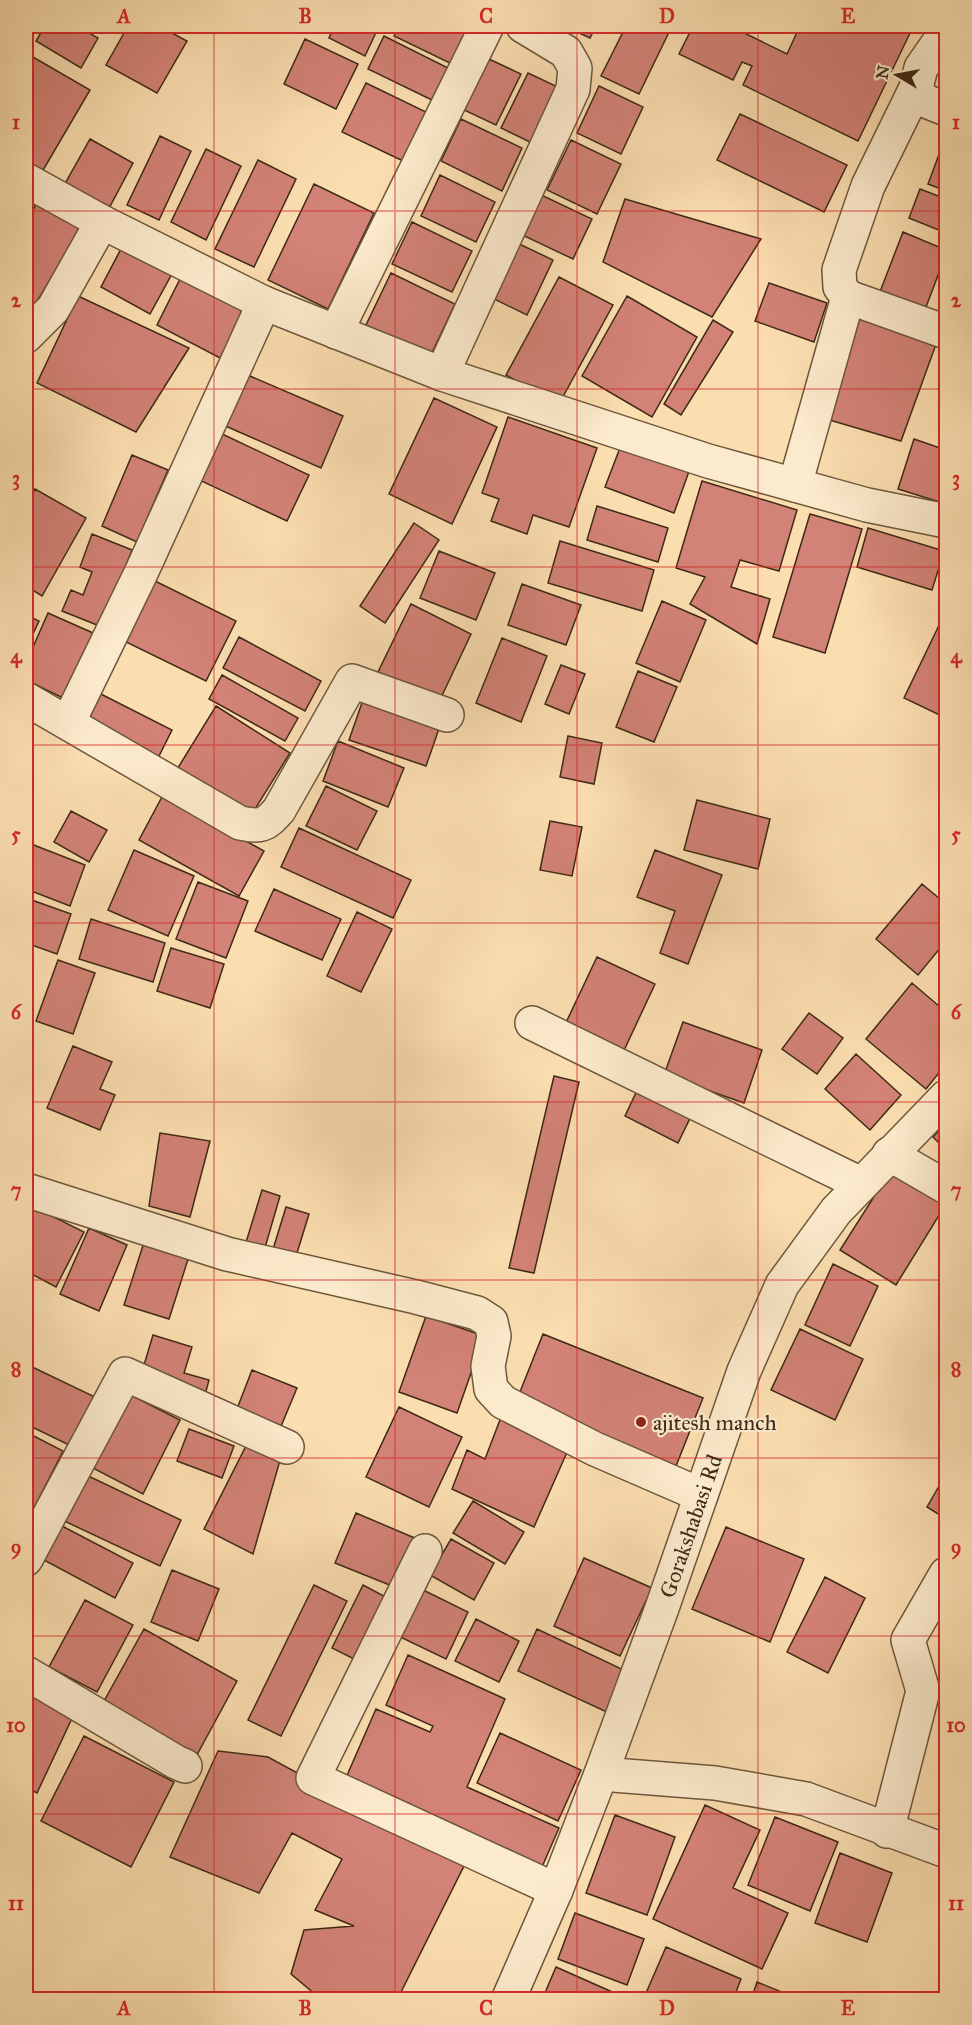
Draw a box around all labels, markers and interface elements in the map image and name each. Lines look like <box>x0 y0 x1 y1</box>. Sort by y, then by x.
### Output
text: A <box>115 4 131 28</box>
text: B <box>298 4 312 28</box>
text: C <box>479 4 493 28</box>
text: D <box>659 4 675 28</box>
text: E <box>841 4 856 28</box>
north arrow <box>867 45 927 105</box>
text: N <box>872 64 893 81</box>
text: 1 <box>12 110 20 134</box>
text: 1 <box>952 110 960 134</box>
text: 2 <box>11 288 22 312</box>
text: 2 <box>951 288 962 312</box>
text: 3 <box>12 466 20 491</box>
text: 3 <box>952 466 960 491</box>
text: 4 <box>10 644 22 669</box>
text: 4 <box>950 644 962 669</box>
text: 5 <box>11 822 21 846</box>
text: 5 <box>951 822 961 846</box>
text: 6 <box>11 1000 23 1024</box>
text: 6 <box>951 1000 963 1024</box>
text: 7 <box>11 1178 22 1202</box>
text: 7 <box>951 1178 962 1202</box>
text: 8 <box>11 1357 21 1381</box>
text: 8 <box>951 1357 961 1381</box>
place label: ajitesh manch <box>653 1409 777 1436</box>
marker: ajitesh manch <box>634 1415 648 1429</box>
street label: Gorakshabasi Rd <box>654 1451 728 1601</box>
text: 9 <box>11 1535 21 1560</box>
text: 9 <box>951 1535 961 1560</box>
text: 10 <box>6 1713 26 1737</box>
text: 10 <box>946 1713 966 1737</box>
text: 11 <box>8 1891 24 1915</box>
text: 11 <box>948 1891 964 1915</box>
text: A <box>115 1996 131 2020</box>
text: B <box>298 1996 312 2020</box>
text: C <box>479 1996 493 2020</box>
text: D <box>659 1996 675 2020</box>
text: E <box>841 1996 856 2020</box>

